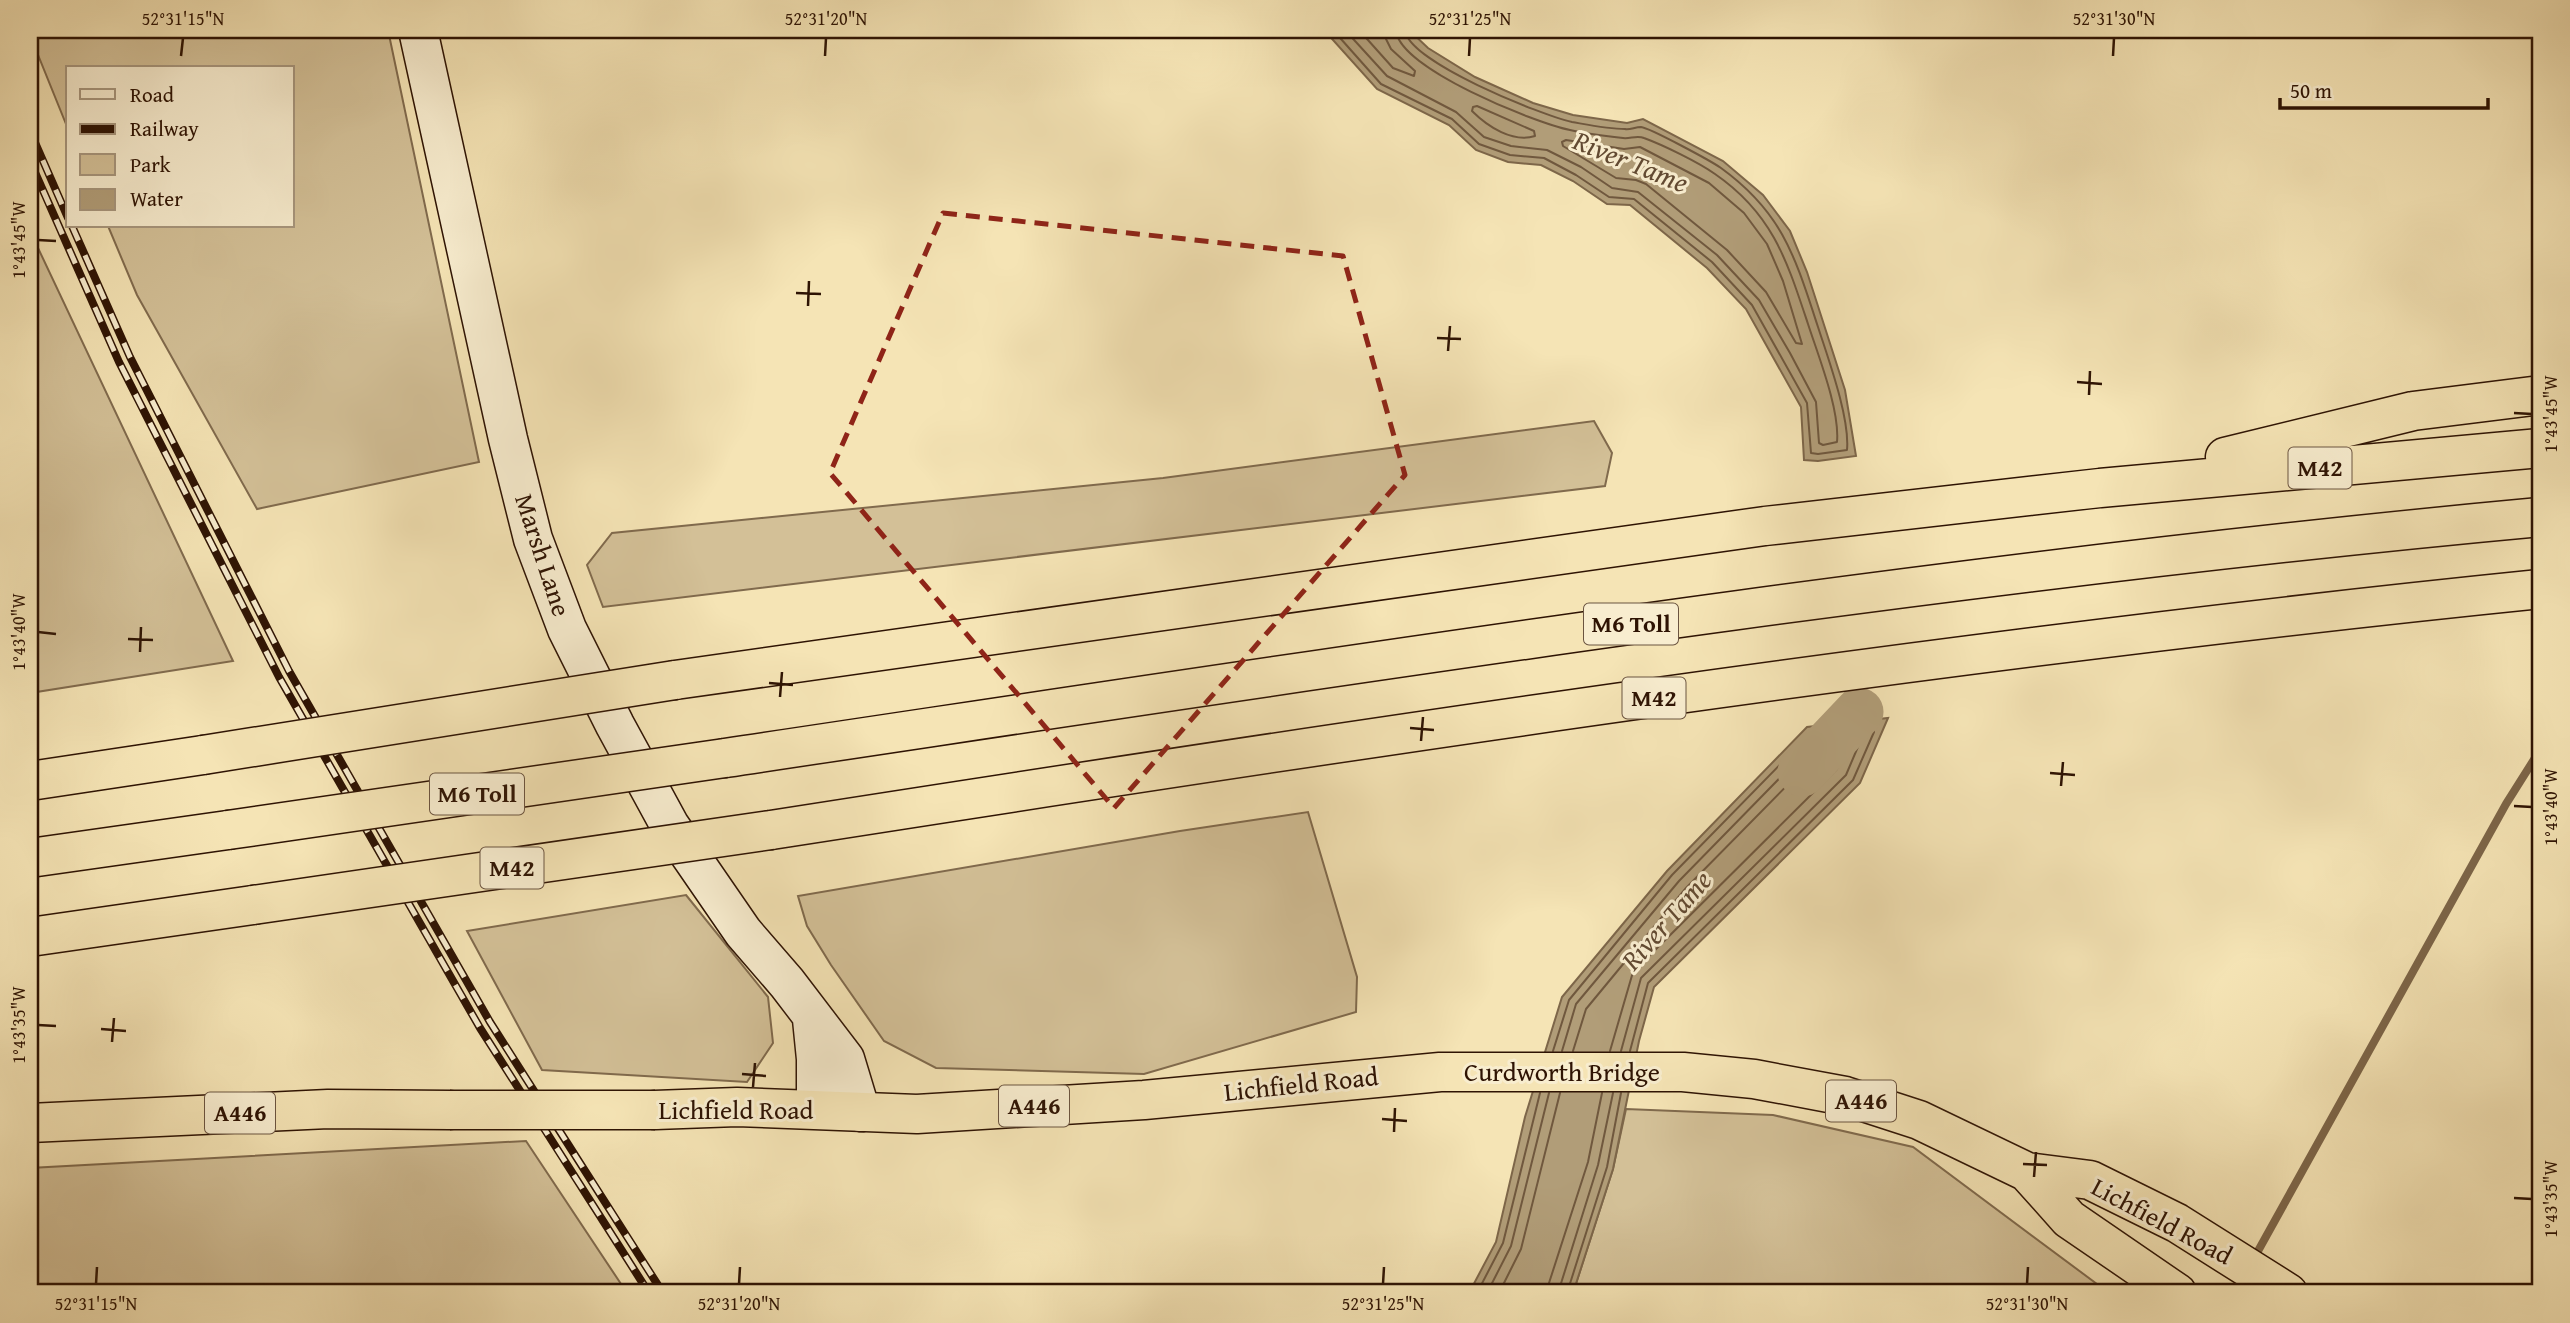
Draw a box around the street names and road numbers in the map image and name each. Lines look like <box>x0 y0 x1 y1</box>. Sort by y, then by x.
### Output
road number: M42 <box>2288 448 2352 489</box>
street label: Marsh Lane <box>505 489 582 621</box>
road number: M6 Toll <box>1584 604 1678 644</box>
road number: M42 <box>1622 678 1686 718</box>
road number: M6 Toll <box>430 774 524 814</box>
road number: M42 <box>480 848 544 888</box>
street label: Curdworth Bridge <box>1464 1052 1660 1091</box>
street label: Lichfield Road <box>1222 1056 1380 1111</box>
road number: A446 <box>1826 1080 1896 1121</box>
road number: A446 <box>999 1086 1069 1126</box>
street label: Lichfield Road <box>659 1090 814 1129</box>
road number: A446 <box>205 1092 275 1134</box>
street label: Lichfield Road <box>2085 1167 2240 1274</box>

